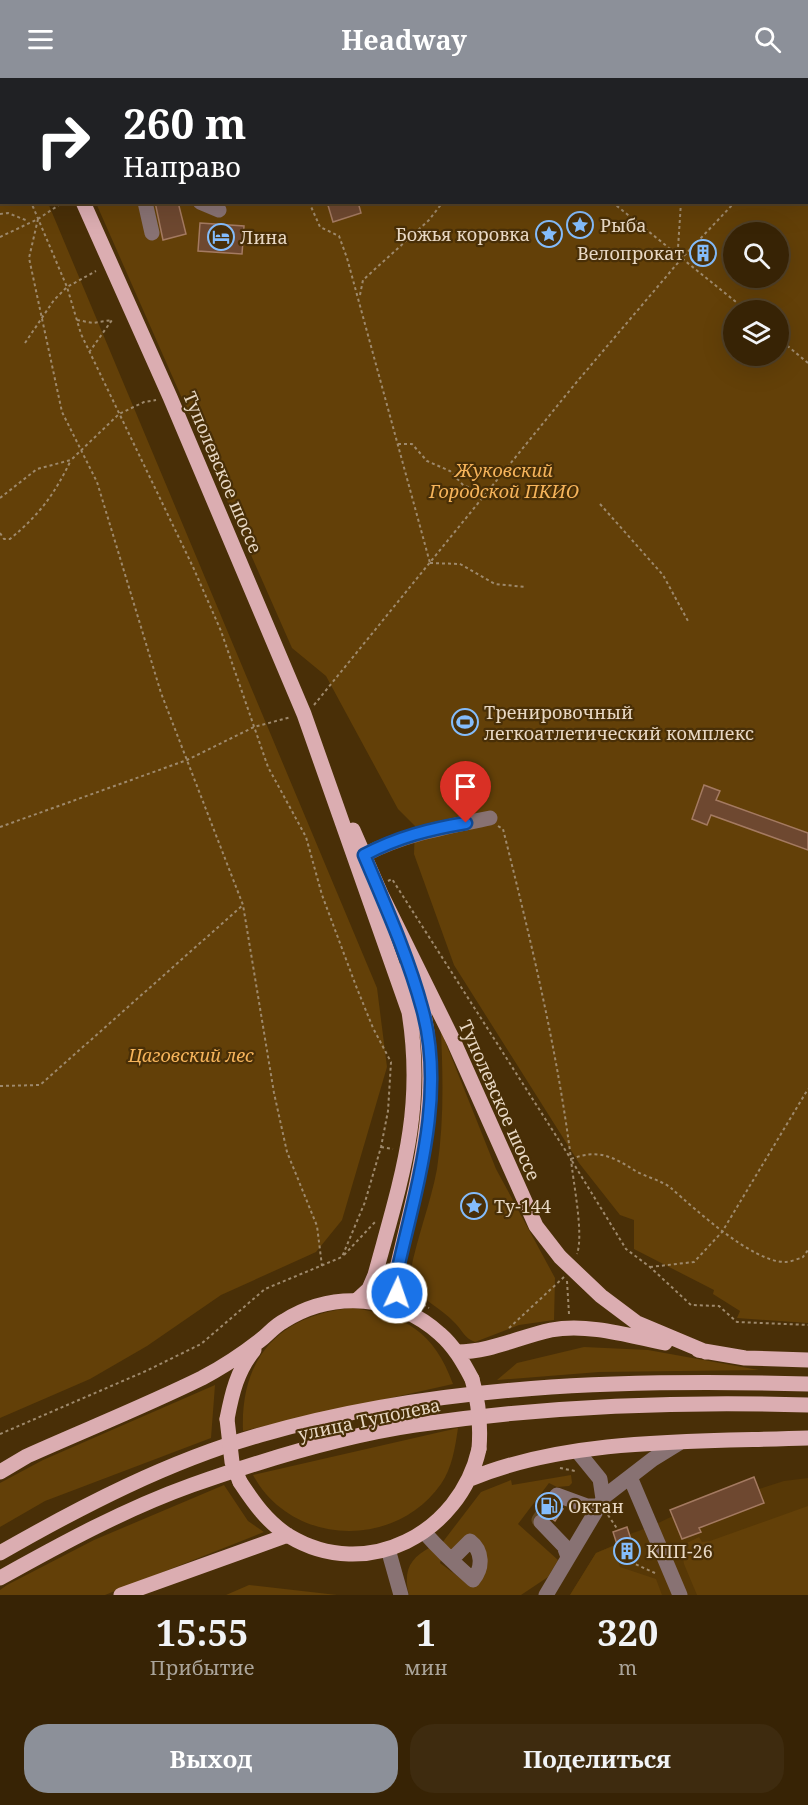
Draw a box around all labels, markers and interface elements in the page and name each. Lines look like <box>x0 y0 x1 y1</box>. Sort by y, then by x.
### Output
text: Headway <box>341 21 467 58</box>
icon: menu <box>24 23 57 56</box>
icon: search <box>751 23 784 56</box>
text: 260 m <box>123 94 247 151</box>
icon: right <box>24 102 102 180</box>
text: Направо <box>123 148 241 185</box>
place icon: Рыба <box>565 210 595 240</box>
place label: Рыба <box>600 213 647 237</box>
place icon: Божья коровка <box>534 219 564 249</box>
hotel icon: Лина <box>206 222 236 252</box>
place label: Божья коровка <box>395 222 530 246</box>
map controls <box>723 222 789 366</box>
button: search <box>723 222 789 288</box>
place label: Лина <box>240 225 288 249</box>
building icon: Велопрокат <box>688 238 718 268</box>
place label: Велопрокат <box>577 241 684 265</box>
button: layers <box>723 300 789 366</box>
street label: Туполевское шоссе <box>178 388 268 556</box>
park label: Жуковский Городской ПКИО <box>428 458 579 503</box>
place label: Тренировочный легкоатлетический комплекс <box>484 700 754 745</box>
sports icon: Тренировочный легкоатлетический комплекс <box>450 707 480 737</box>
pin <box>440 761 491 823</box>
icon: arrive <box>449 770 482 803</box>
street label: Туполевское шоссе <box>454 1016 546 1184</box>
park label: Цаговский лес <box>127 1043 254 1067</box>
place icon: Ty-144 <box>459 1191 489 1221</box>
place label: Ty-144 <box>494 1194 551 1218</box>
position arrow <box>365 1261 429 1325</box>
street label: улица Туполева <box>296 1392 442 1446</box>
fuel station icon: Октан <box>534 1491 564 1521</box>
place label: Октан <box>568 1494 624 1518</box>
building icon: КПП-26 <box>612 1536 642 1566</box>
place label: КПП-26 <box>646 1539 713 1563</box>
text: 15:55 <box>156 1608 248 1657</box>
text: 1 <box>416 1608 436 1657</box>
text: 320 <box>597 1608 658 1657</box>
text: Прибытие <box>150 1654 255 1681</box>
text: мин <box>404 1654 448 1681</box>
text: m <box>618 1654 637 1681</box>
button: Выход <box>24 1724 398 1793</box>
button: Поделиться <box>410 1724 784 1793</box>

